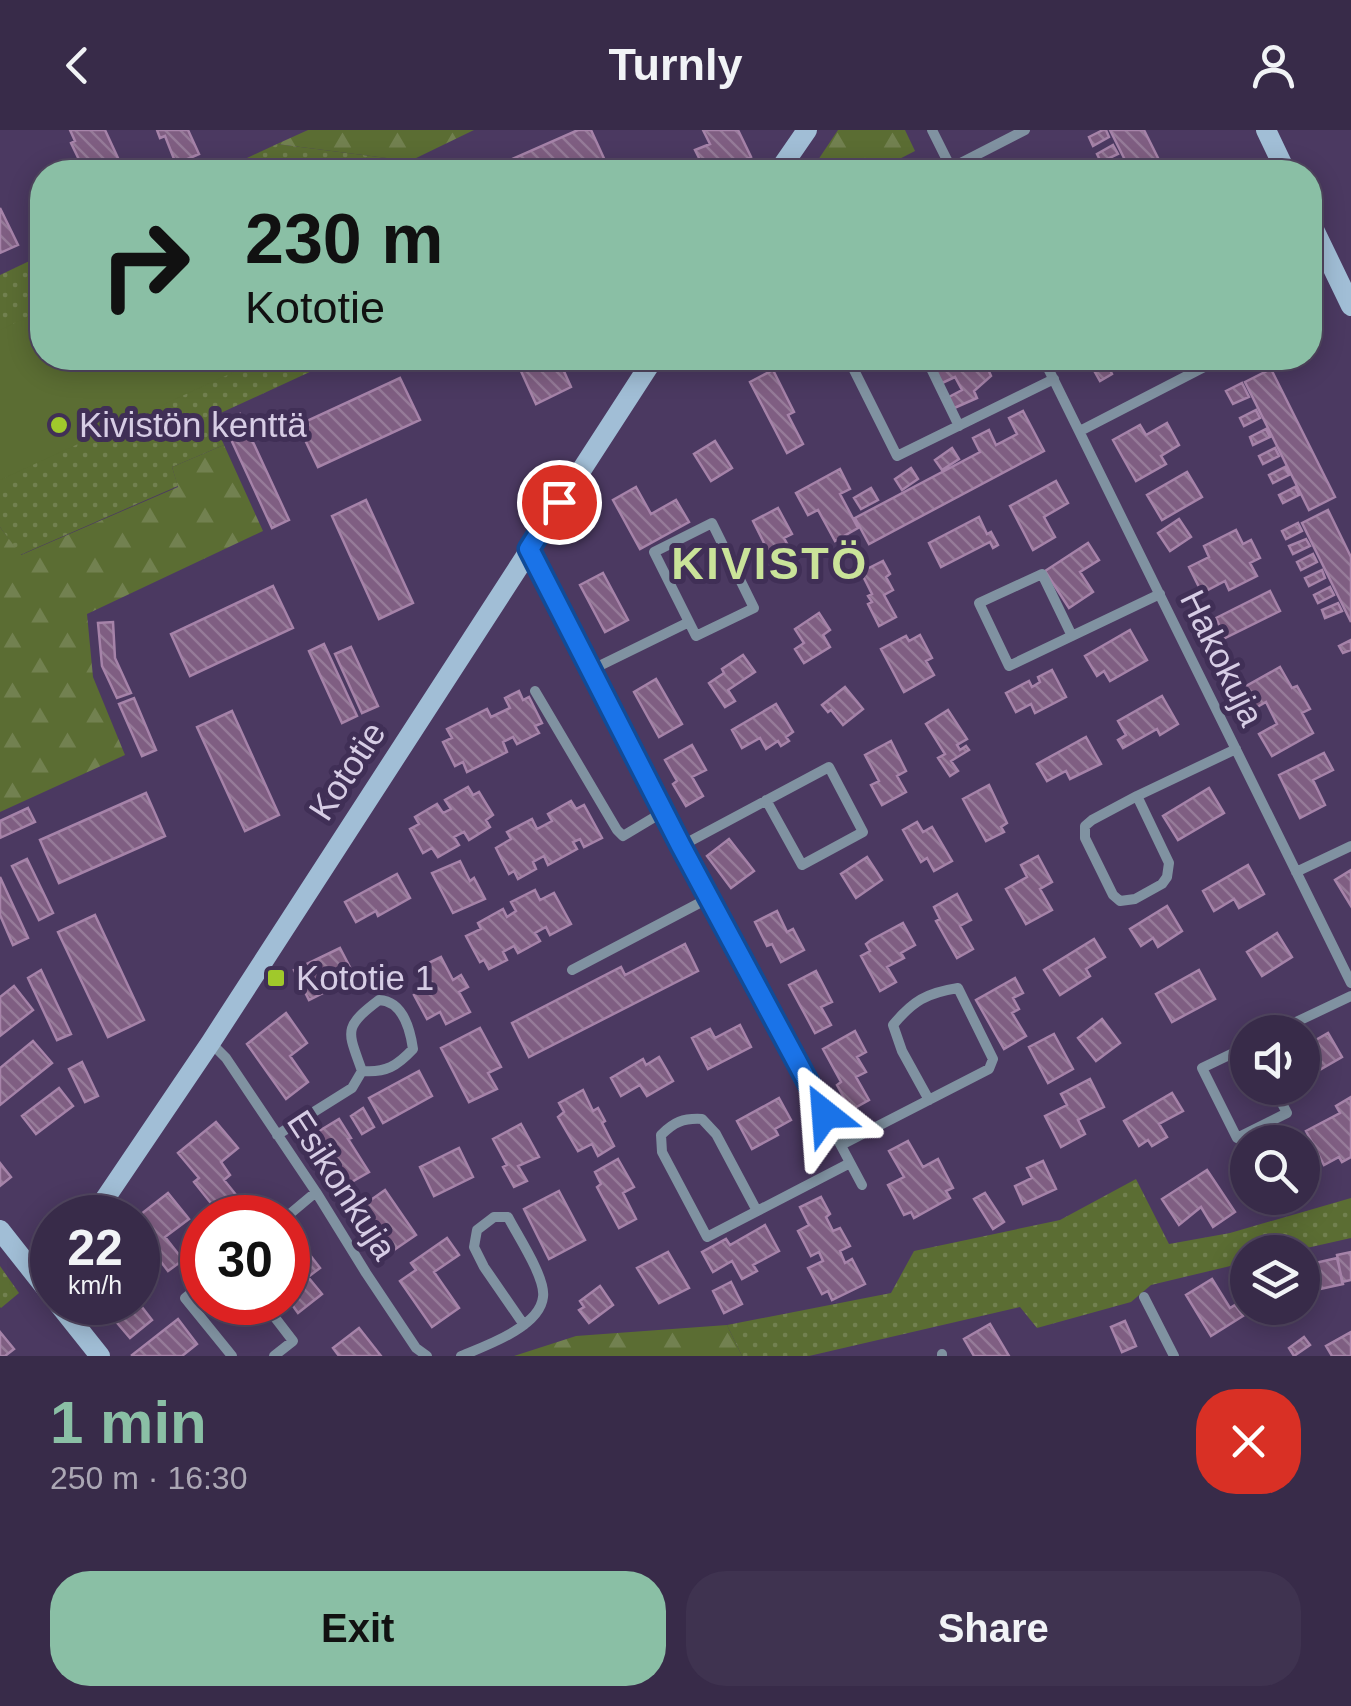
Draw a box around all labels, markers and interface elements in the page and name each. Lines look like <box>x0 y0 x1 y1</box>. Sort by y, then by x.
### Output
icon: back <box>50 38 105 93</box>
icon: person <box>1246 38 1301 93</box>
text: Turnly <box>608 39 743 90</box>
icon: right <box>80 200 210 330</box>
text: 230 m <box>245 200 443 278</box>
text: Kototie <box>245 282 385 333</box>
place label: Kivistön kenttä <box>79 405 307 444</box>
marker: Kivistön kenttä <box>48 414 70 436</box>
pin <box>517 460 602 545</box>
icon: arrive <box>532 475 587 530</box>
district label: KIVISTÖ <box>671 538 869 589</box>
street label: Hakokuja <box>1173 584 1272 732</box>
street label: Kototie <box>301 714 393 827</box>
place label: Kototie 1 <box>296 958 434 997</box>
marker: Kototie 1 <box>265 967 287 989</box>
map controls <box>1230 1015 1320 1325</box>
button: sound <box>1230 1015 1320 1105</box>
position arrow <box>773 1062 877 1166</box>
street label: Esikonkuja <box>280 1103 405 1267</box>
button: search <box>1230 1125 1320 1215</box>
speed limit sign: 30 <box>180 1195 310 1325</box>
text: 22 <box>67 1220 123 1276</box>
button: layers <box>1230 1235 1320 1325</box>
text: km/h <box>68 1271 122 1299</box>
text: 1 min <box>50 1389 207 1456</box>
button: close <box>1196 1389 1301 1494</box>
text: 250 m · 16:30 <box>50 1460 247 1496</box>
button: Exit <box>50 1571 666 1686</box>
button: Share <box>686 1571 1301 1686</box>

